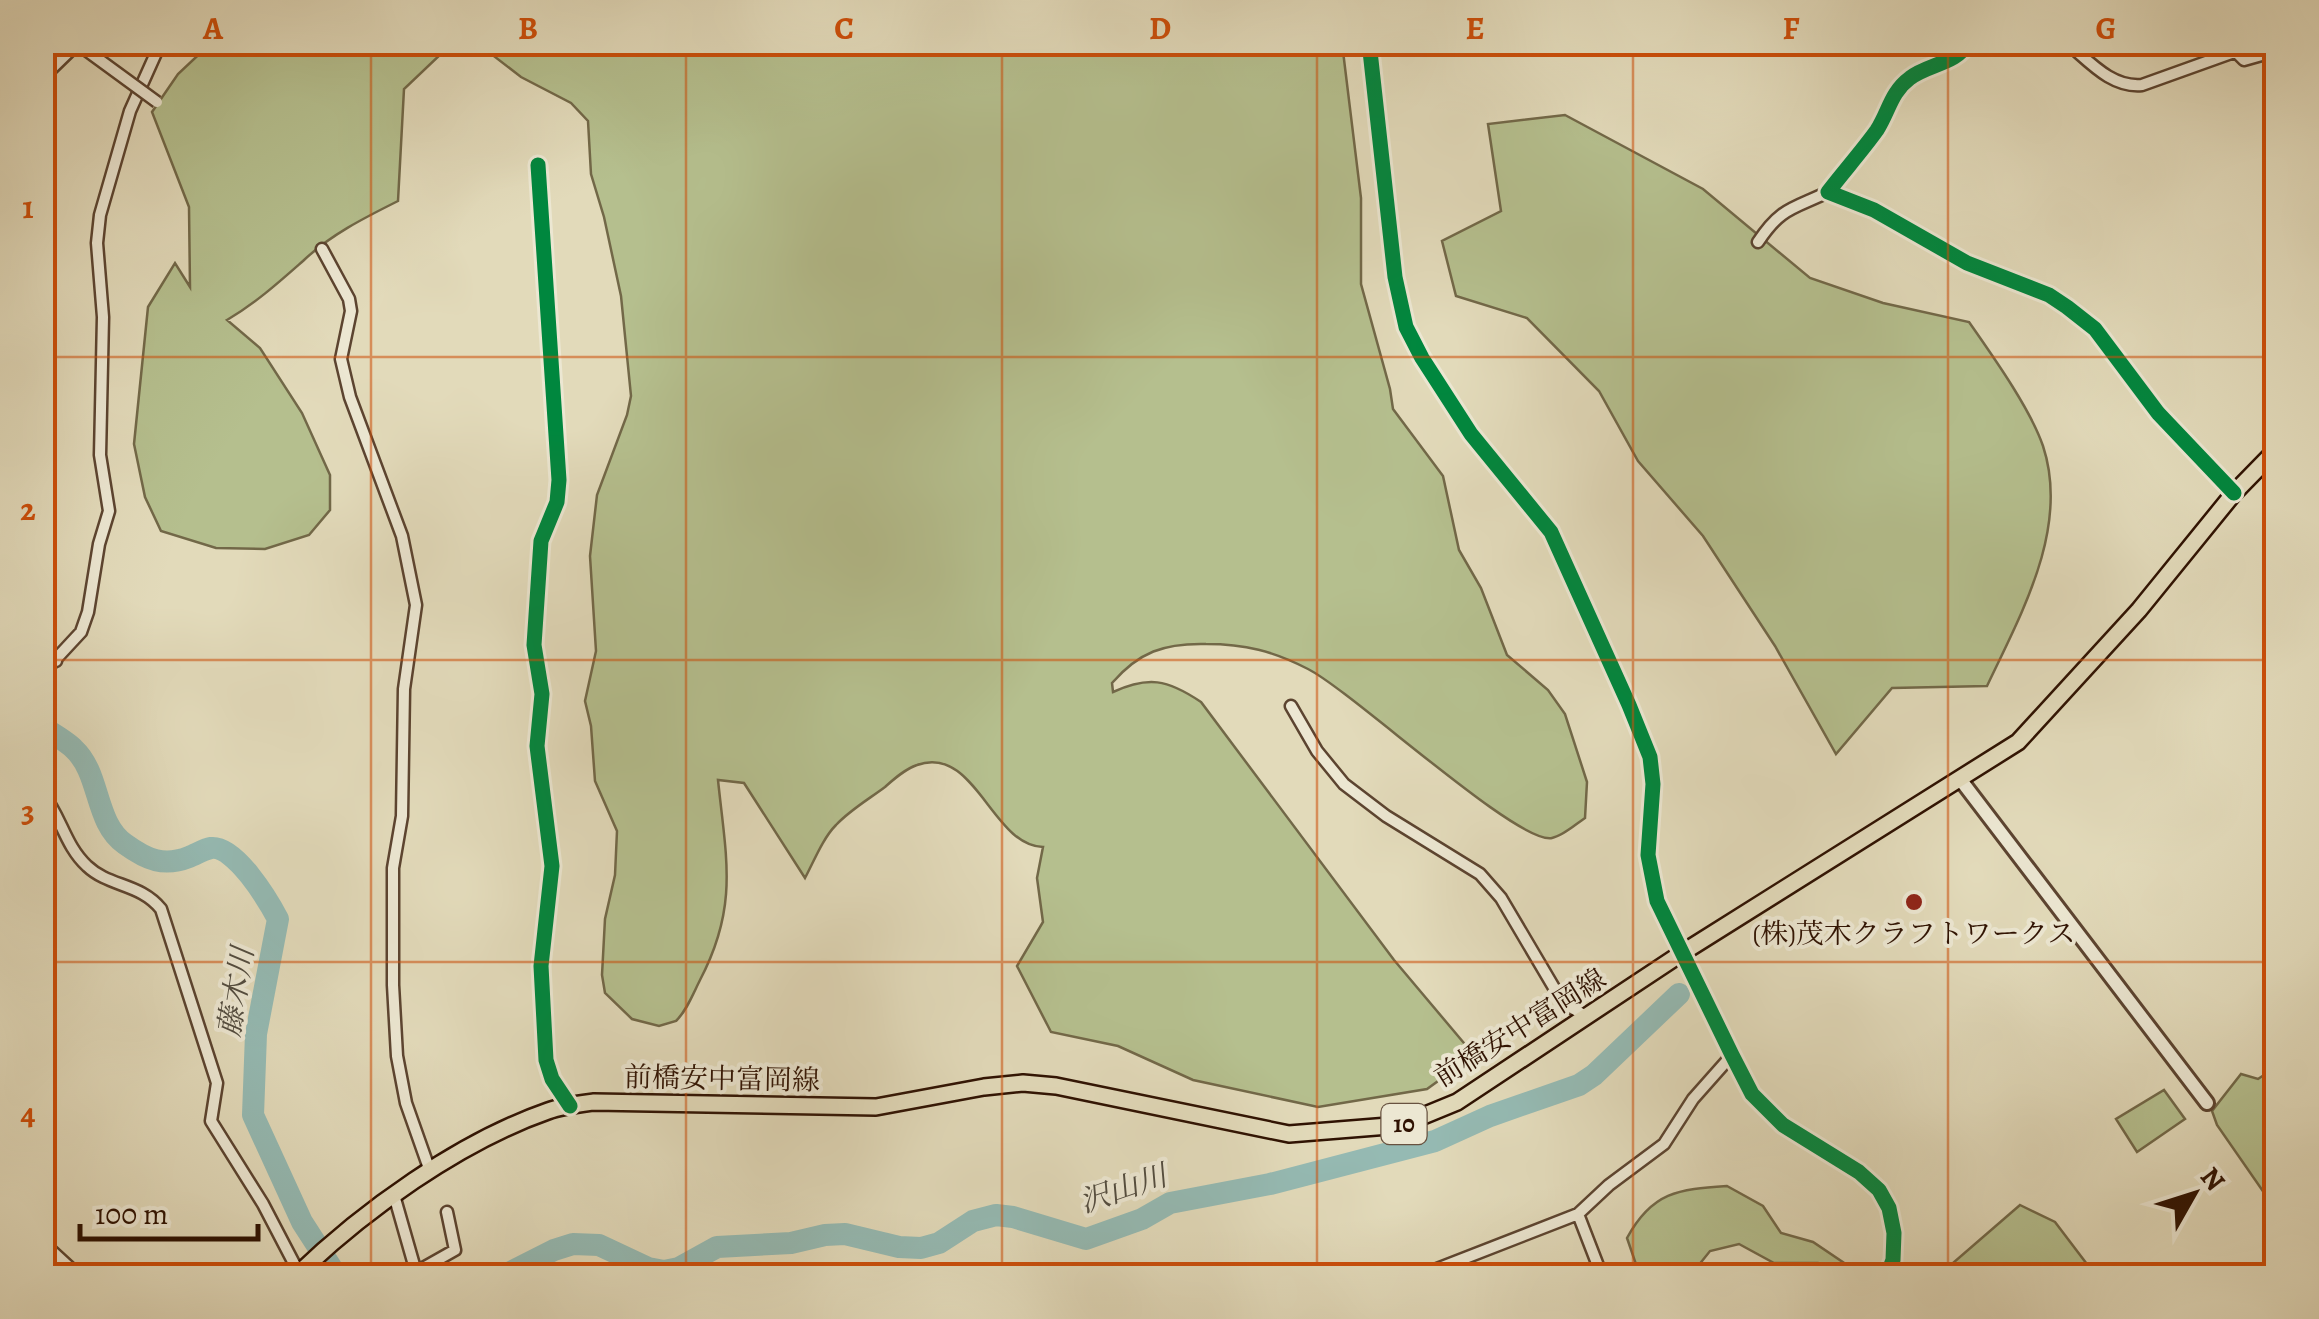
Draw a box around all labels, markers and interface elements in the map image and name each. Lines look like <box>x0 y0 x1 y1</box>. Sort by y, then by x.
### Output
text: A <box>202 6 224 50</box>
text: B <box>518 6 538 50</box>
text: C <box>834 6 854 50</box>
text: D <box>1149 6 1171 50</box>
text: E <box>1465 6 1485 50</box>
text: F <box>1783 6 1800 50</box>
text: G <box>2096 6 2116 50</box>
text: 1 <box>22 185 34 229</box>
text: 2 <box>20 487 36 531</box>
text: 3 <box>21 789 35 833</box>
marker: (株)茂木クラフトワークス <box>1903 891 1925 913</box>
place label: (株)茂木クラフトワークス <box>1752 915 2076 953</box>
water label: 藤木川 <box>209 941 263 1040</box>
street label: 前橋安中富岡線 <box>1427 960 1613 1096</box>
street label: 前橋安中富岡線 <box>624 1058 820 1100</box>
text: 4 <box>20 1091 36 1135</box>
road number: 10 <box>1382 1104 1426 1144</box>
north arrow <box>2144 1144 2244 1244</box>
water label: 沢山川 <box>1074 1154 1175 1223</box>
text: N <box>2191 1159 2234 1199</box>
scale bar <box>80 1179 258 1241</box>
text: 100 m <box>95 1194 168 1234</box>

